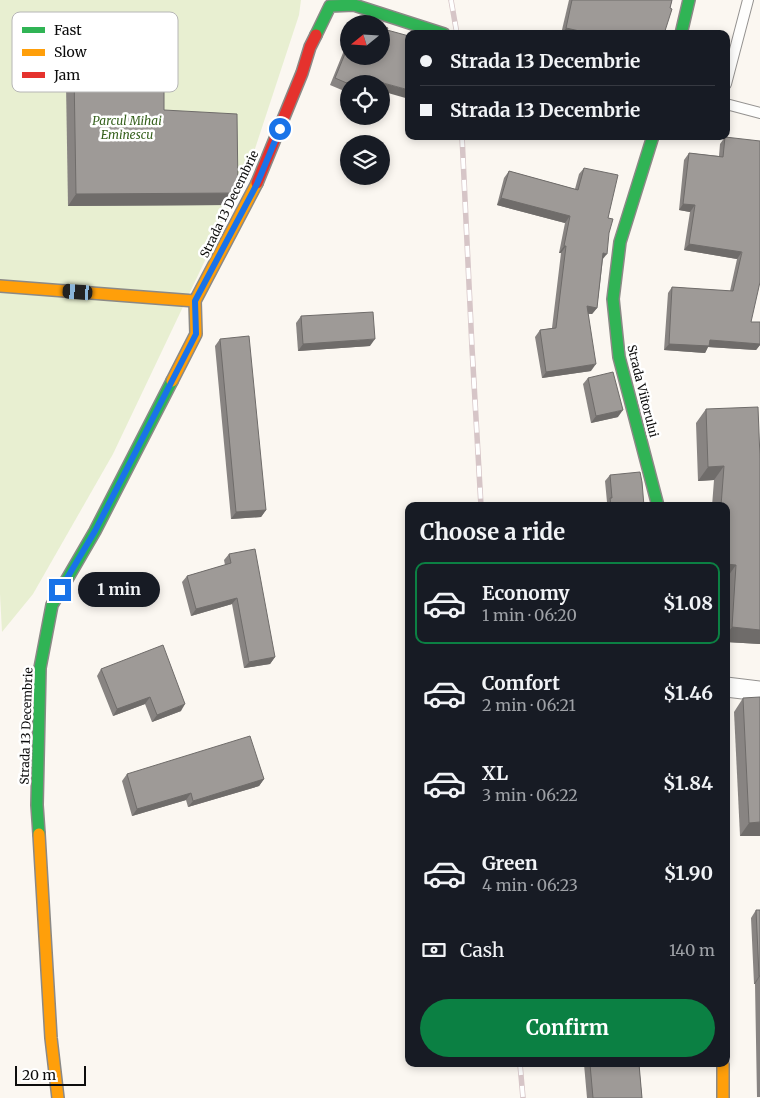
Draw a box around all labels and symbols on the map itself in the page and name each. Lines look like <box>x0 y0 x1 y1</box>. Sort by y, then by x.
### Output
legend <box>12 12 178 92</box>
north arrow <box>340 15 390 65</box>
text: Fast <box>54 21 82 39</box>
text: Slow <box>54 43 87 61</box>
text: Jam <box>53 66 80 84</box>
park label: Parcul Mihai Eminescu <box>92 113 162 142</box>
route start <box>269 118 291 140</box>
street label: Strada 13 Decembrie <box>197 148 261 260</box>
car <box>62 283 93 301</box>
street label: Strada Viitorului <box>624 343 662 439</box>
callout: 1 min <box>78 572 160 608</box>
route end <box>49 579 71 601</box>
street label: Strada 13 Decembrie <box>16 667 36 785</box>
scale bar <box>15 1063 86 1086</box>

